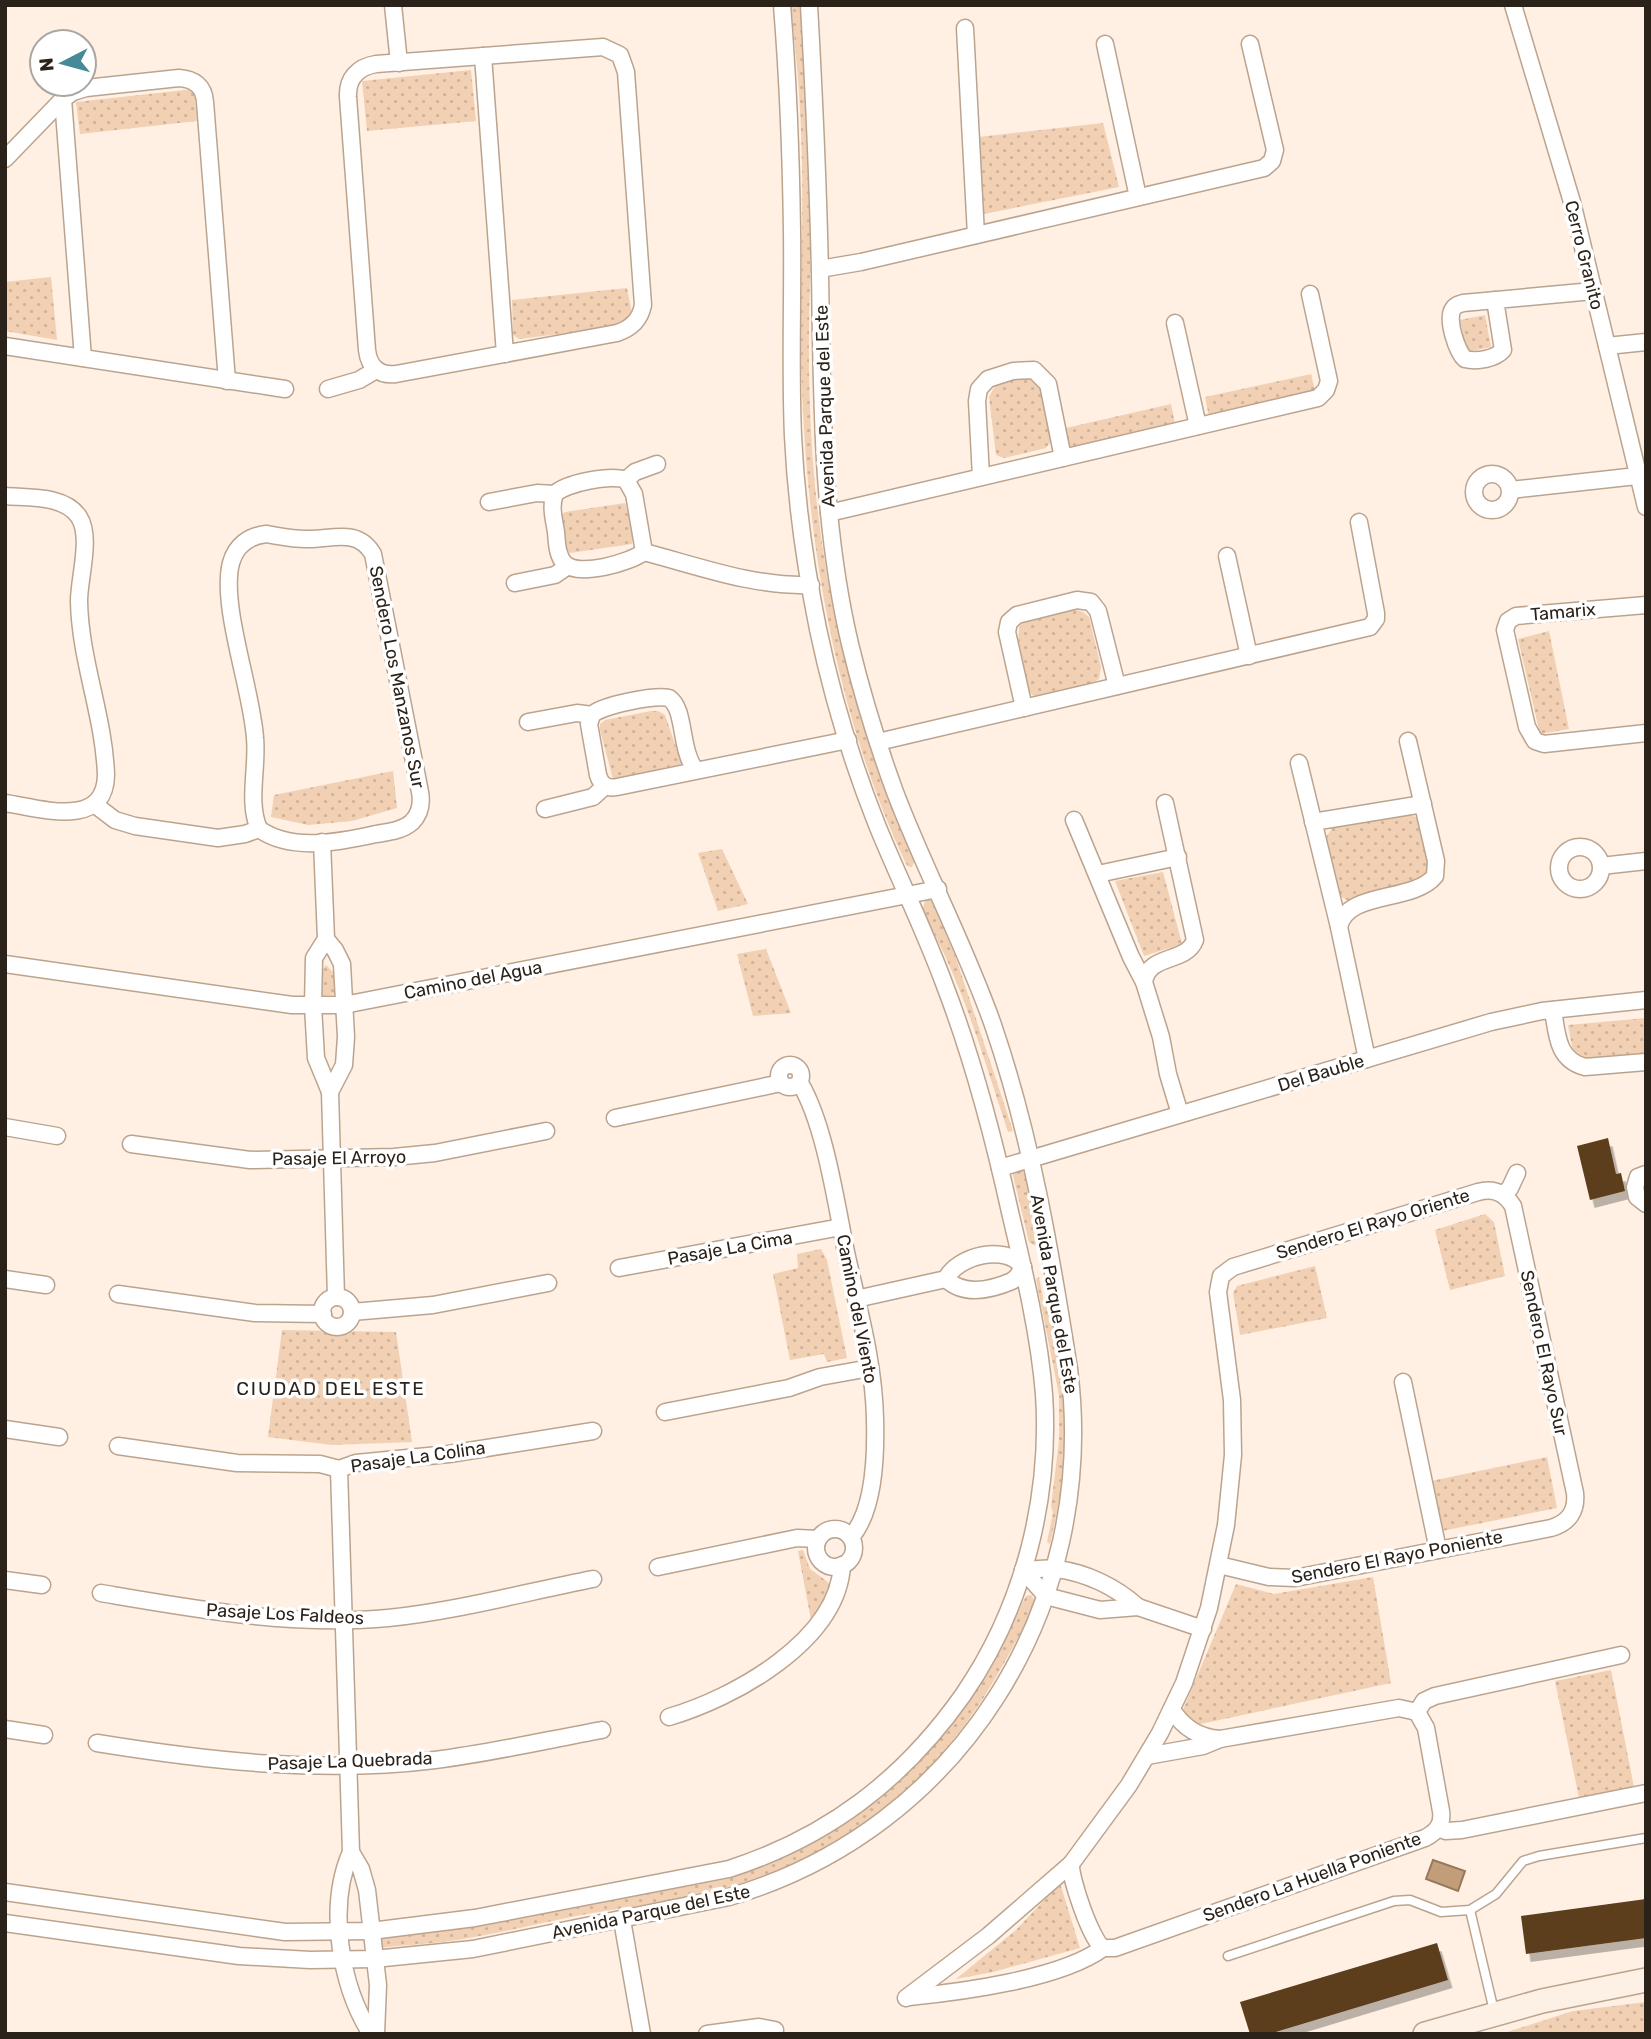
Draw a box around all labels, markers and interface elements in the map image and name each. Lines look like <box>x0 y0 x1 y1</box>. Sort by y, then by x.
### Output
north arrow <box>28 28 98 98</box>
text: N <box>34 57 59 73</box>
street label: Cerro Granito <box>1560 198 1608 312</box>
street label: Avenida Parque del Este <box>810 305 840 507</box>
street label: Sendero Los Manzanos Sur <box>365 564 429 790</box>
street label: Tamarix <box>1529 598 1597 626</box>
street label: Camino del Agua <box>402 956 544 1004</box>
street label: Del Bauble <box>1275 1049 1367 1097</box>
street label: Pasaje El Arroyo <box>272 1146 406 1170</box>
street label: Sendero El Rayo Oriente <box>1274 1184 1472 1264</box>
street label: Avenida Parque del Este <box>1026 1192 1082 1396</box>
street label: Pasaje La Cima <box>666 1226 794 1270</box>
street label: Camino del Viento <box>832 1233 882 1385</box>
street label: Sendero El Rayo Sur <box>1516 1268 1572 1438</box>
district label: CIUDAD DEL ESTE <box>236 1377 426 1400</box>
street label: Pasaje La Colina <box>349 1437 487 1477</box>
street label: Sendero El Rayo Poniente <box>1289 1526 1505 1588</box>
street label: Pasaje Los Faldeos <box>205 1599 365 1629</box>
street label: Pasaje La Quebrada <box>267 1747 433 1775</box>
street label: Sendero La Huella Poniente <box>1200 1827 1424 1927</box>
street label: Avenida Parque del Este <box>550 1880 752 1944</box>

